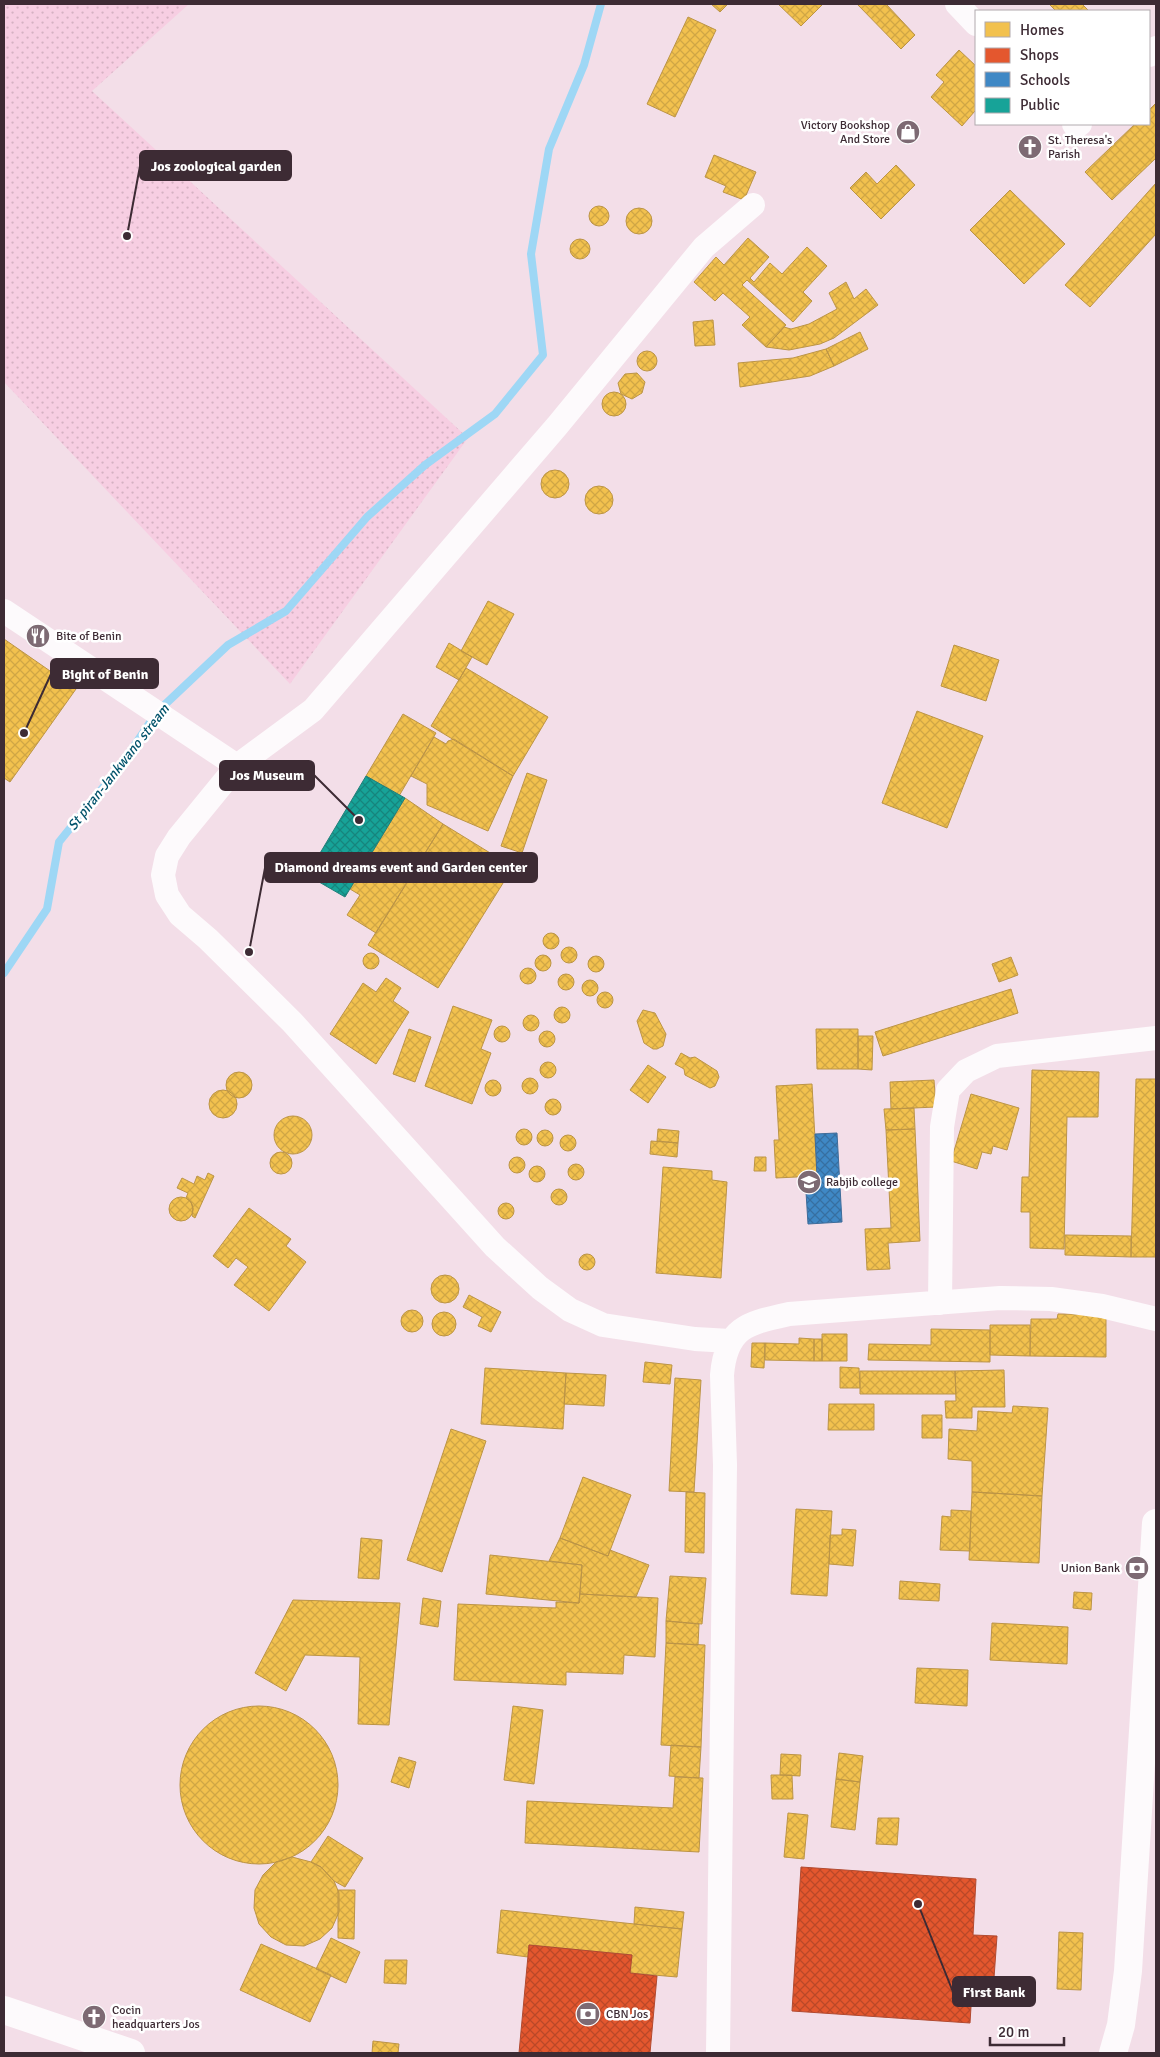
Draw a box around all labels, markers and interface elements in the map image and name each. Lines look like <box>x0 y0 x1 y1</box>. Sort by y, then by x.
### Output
legend <box>975 10 1150 125</box>
text: Homes <box>1020 21 1064 39</box>
text: Shops <box>1020 46 1059 64</box>
text: Schools <box>1020 71 1071 89</box>
text: Public <box>1020 96 1060 114</box>
place label: Victory Bookshop And Store <box>801 118 890 147</box>
shop icon: Victory Bookshop And Store <box>895 119 921 145</box>
place label: St. Theresa's Parish <box>1048 133 1112 162</box>
church icon: St. Theresa's Parish <box>1017 134 1043 160</box>
callout: Jos zoological garden <box>140 151 291 180</box>
text: Jos zoological garden <box>151 158 282 175</box>
restaurant icon: Bite of Benin <box>25 623 51 649</box>
place label: Bite of Benin <box>56 629 122 644</box>
callout: Bight of Benin <box>51 659 158 688</box>
text: Bight of Benin <box>62 666 149 683</box>
water label: St piran-Jankwano stream <box>64 700 173 834</box>
callout: Jos Museum <box>220 761 314 790</box>
text: Jos Museum <box>230 767 304 784</box>
callout: Diamond dreams event and Garden center <box>265 853 537 882</box>
text: Diamond dreams event and Garden center <box>275 859 528 876</box>
school or university icon: Rabjib college <box>796 1169 822 1195</box>
place label: Rabjib college <box>826 1175 898 1190</box>
bank icon: Union Bank <box>1124 1555 1150 1581</box>
place label: Union Bank <box>1061 1561 1120 1576</box>
callout: First Bank <box>953 1977 1035 2006</box>
text: First Bank <box>963 1984 1026 2001</box>
bank icon: CBN Jos <box>575 2001 601 2027</box>
place label: Cocin headquarters Jos <box>112 2003 200 2032</box>
church icon: Cocin headquarters Jos <box>81 2004 107 2030</box>
place label: CBN Jos <box>606 2007 648 2022</box>
scale bar <box>990 2014 1064 2046</box>
text: 20 m <box>998 2023 1029 2041</box>

